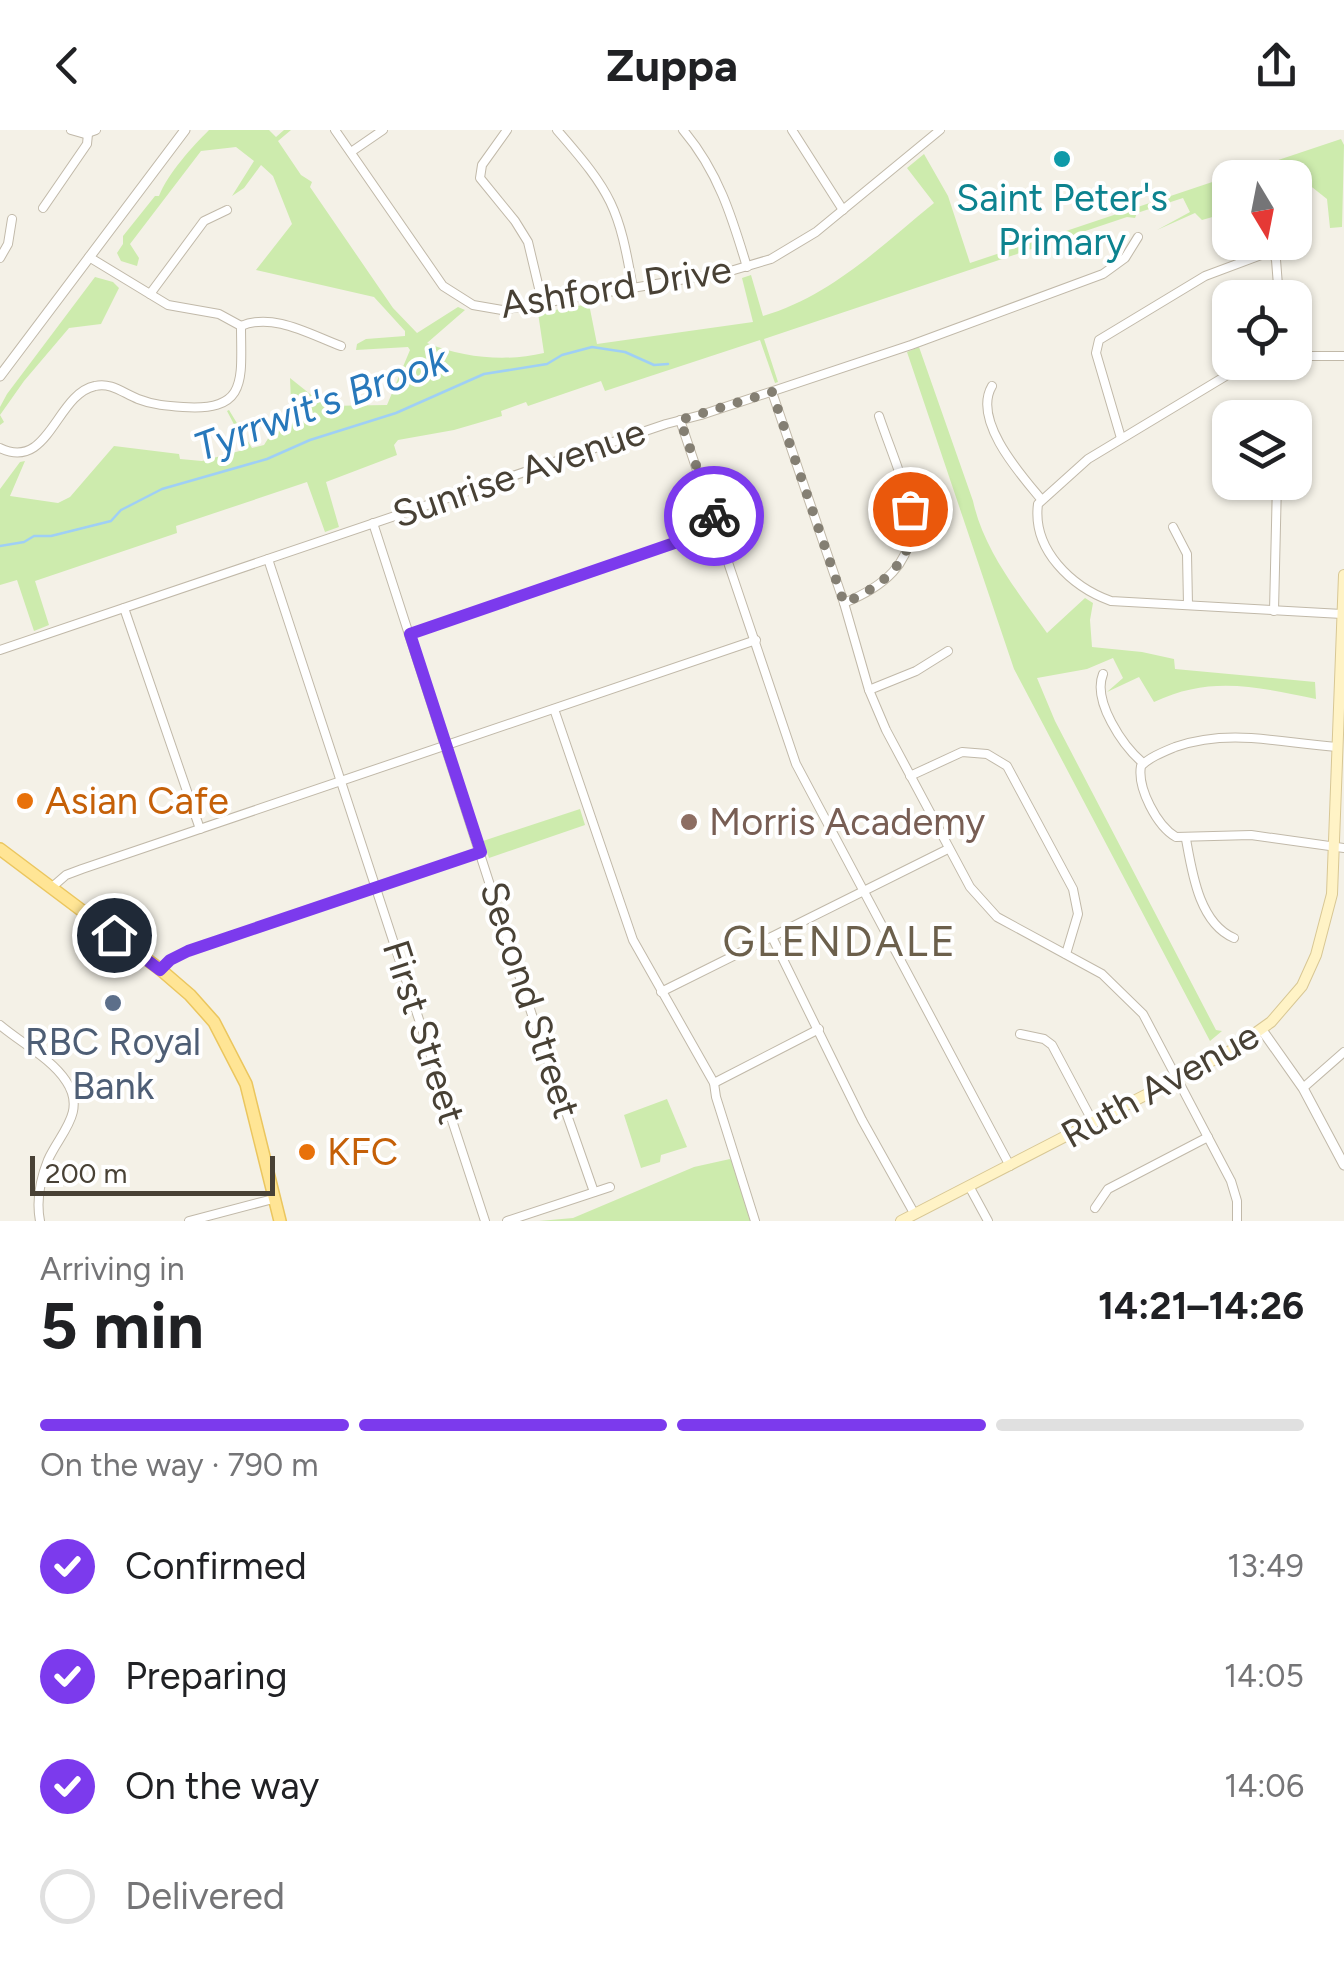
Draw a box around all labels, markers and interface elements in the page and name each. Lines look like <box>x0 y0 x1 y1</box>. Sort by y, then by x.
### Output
icon: back <box>40 38 95 93</box>
text: Zuppa <box>606 38 738 92</box>
icon: share <box>1249 38 1304 93</box>
marker: Saint Peter's Primary <box>1051 148 1073 170</box>
north arrow <box>1212 160 1312 260</box>
map controls <box>1212 160 1312 500</box>
place label: Saint Peter's Primary <box>956 175 1168 265</box>
street label: Ashford Drive <box>497 246 735 328</box>
button: locate <box>1212 280 1312 380</box>
water label: Tyrrwit's Brook <box>188 334 456 471</box>
button: layers <box>1212 400 1312 500</box>
street label: Sunrise Avenue <box>387 408 651 538</box>
courier <box>664 466 764 566</box>
pin <box>868 467 953 552</box>
icon: bag <box>883 482 938 537</box>
icon: bike <box>687 489 742 544</box>
place label: Asian Cafe <box>45 778 229 824</box>
marker: Asian Cafe <box>14 790 36 812</box>
place label: Morris Academy <box>709 799 985 845</box>
marker: Morris Academy <box>678 811 700 833</box>
street label: Second Street <box>470 876 590 1124</box>
pin <box>72 893 157 978</box>
icon: home <box>87 908 142 963</box>
district label: GLENDALE <box>722 916 958 967</box>
street label: First Street <box>373 934 475 1130</box>
marker: RBC Royal Bank <box>102 992 124 1014</box>
street label: Ruth Avenue <box>1053 1012 1267 1158</box>
place label: RBC Royal Bank <box>25 1019 201 1109</box>
place label: KFC <box>327 1129 398 1175</box>
marker: KFC <box>296 1141 318 1163</box>
scale bar <box>30 1151 275 1196</box>
text: 200 m <box>45 1156 127 1190</box>
text: Arriving in <box>40 1250 185 1288</box>
text: 14:21–14:26 <box>1098 1283 1304 1329</box>
text: 5 min <box>40 1286 204 1364</box>
text: On the way · 790 m <box>40 1446 318 1484</box>
icon: check <box>40 1539 95 1594</box>
text: Confirmed <box>125 1543 307 1589</box>
text: 13:49 <box>1227 1547 1304 1585</box>
icon: check <box>40 1649 95 1704</box>
text: Preparing <box>125 1653 287 1699</box>
text: 14:05 <box>1224 1657 1304 1695</box>
icon: check <box>40 1759 95 1814</box>
text: On the way <box>125 1763 319 1809</box>
text: 14:06 <box>1224 1767 1304 1805</box>
text: Delivered <box>125 1873 285 1919</box>

